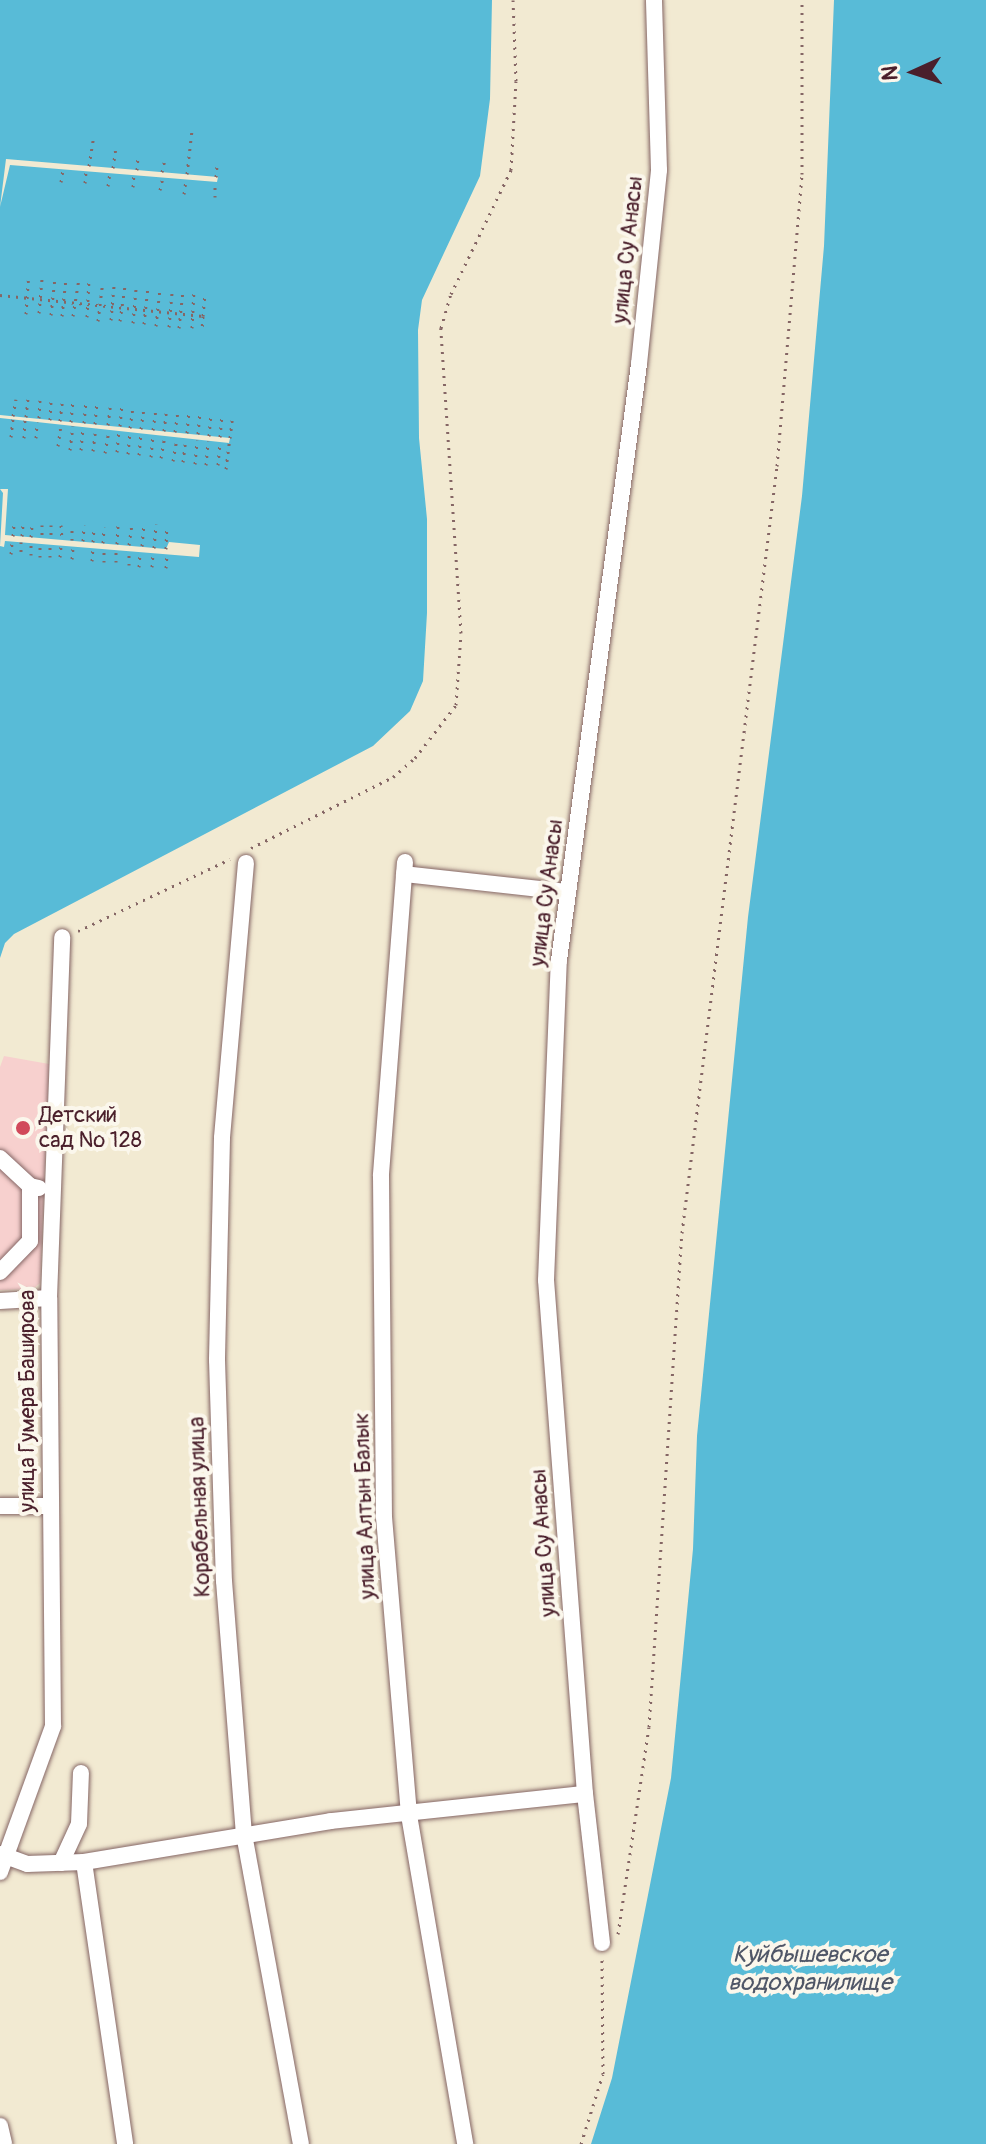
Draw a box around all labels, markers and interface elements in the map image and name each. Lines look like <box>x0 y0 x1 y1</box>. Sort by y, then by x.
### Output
north arrow <box>874 32 954 112</box>
text: N <box>876 65 904 81</box>
street label: улица Су Анасы <box>607 175 649 325</box>
street label: улица Су Анасы <box>525 818 569 968</box>
place label: Детский сад № 128 <box>39 1102 142 1154</box>
marker: Детский сад № 128 <box>14 1119 32 1137</box>
street label: улица Гумера Баширова <box>15 1290 41 1512</box>
street label: улица Алтын Балык <box>349 1412 381 1600</box>
street label: Корабельная улица <box>184 1416 216 1598</box>
street label: улица Су Анасы <box>526 1468 562 1618</box>
water label: Куйбышевское водохранилище <box>728 1941 892 1997</box>

